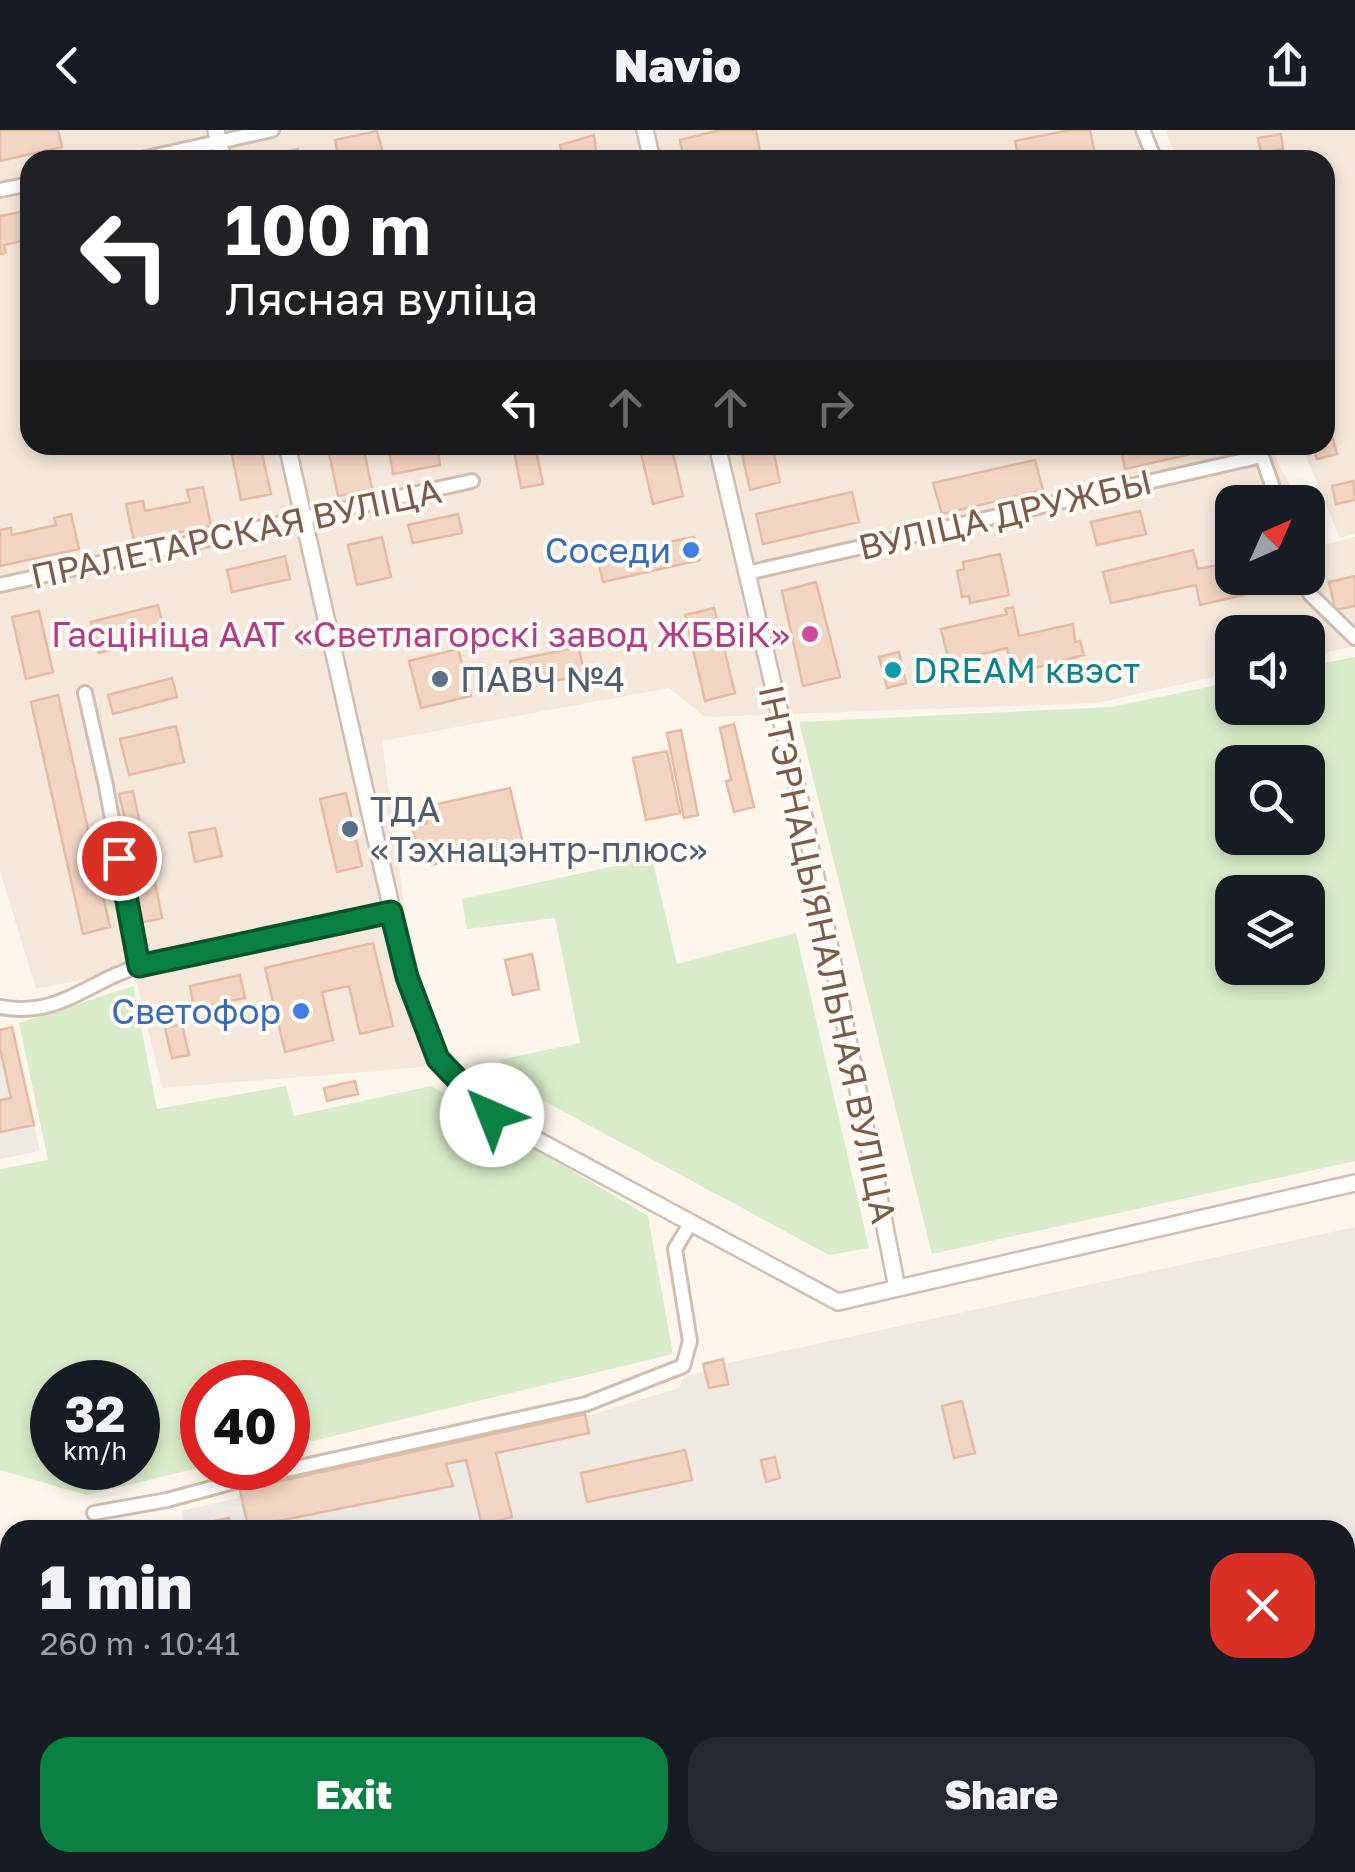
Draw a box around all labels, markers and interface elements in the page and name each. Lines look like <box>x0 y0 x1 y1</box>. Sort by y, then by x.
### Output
icon: back <box>40 38 95 93</box>
text: Navio <box>614 38 741 92</box>
icon: share <box>1260 38 1315 93</box>
text: 100 m <box>225 186 431 270</box>
icon: left <box>60 190 190 320</box>
text: Лясная вуліца <box>225 271 538 325</box>
icon: left <box>493 380 548 435</box>
icon: ahead <box>598 380 653 435</box>
icon: ahead <box>703 380 758 435</box>
icon: right <box>808 380 863 435</box>
street label: ВУЛІЦА ДРУЖБЫ <box>854 460 1156 568</box>
street label: ПРАЛЕТАРСКАЯ ВУЛІЦА <box>27 469 445 597</box>
north arrow <box>1215 485 1325 595</box>
map controls <box>1215 485 1325 985</box>
place label: Соседи <box>545 529 671 571</box>
marker: Соседи <box>680 539 702 561</box>
place label: Гасцініца ААТ «Светлагорскі завод ЖБВіК» <box>51 613 790 655</box>
button: sound <box>1215 615 1325 725</box>
marker: Гасцініца ААТ «Светлагорскі завод ЖБВіК» <box>799 623 821 645</box>
place label: DREAM квэст <box>913 649 1140 691</box>
place label: ПАВЧ №4 <box>460 658 625 700</box>
marker: DREAM квэст <box>882 659 904 681</box>
marker: ПАВЧ №4 <box>429 668 451 690</box>
street label: ІНТЭРНАЦЫЯНАЛЬНАЯ ВУЛІЦА <box>750 681 906 1227</box>
button: search <box>1215 745 1325 855</box>
place label: ТДА «Тэхнацэнтр-плюс» <box>370 788 708 870</box>
pin <box>77 816 162 901</box>
marker: ТДА «Тэхнацэнтр-плюс» <box>339 818 361 840</box>
icon: arrive <box>92 831 147 886</box>
button: layers <box>1215 875 1325 985</box>
place label: Светофор <box>111 990 281 1032</box>
marker: Светофор <box>290 1000 312 1022</box>
position arrow <box>440 1063 544 1167</box>
speed limit sign: 40 <box>180 1360 310 1490</box>
text: 32 <box>64 1383 125 1443</box>
text: km/h <box>63 1435 127 1466</box>
text: 1 min <box>40 1550 192 1622</box>
button: close <box>1210 1553 1315 1658</box>
text: 260 m · 10:41 <box>40 1624 240 1662</box>
button: Exit <box>40 1737 668 1852</box>
button: Share <box>688 1737 1315 1852</box>

